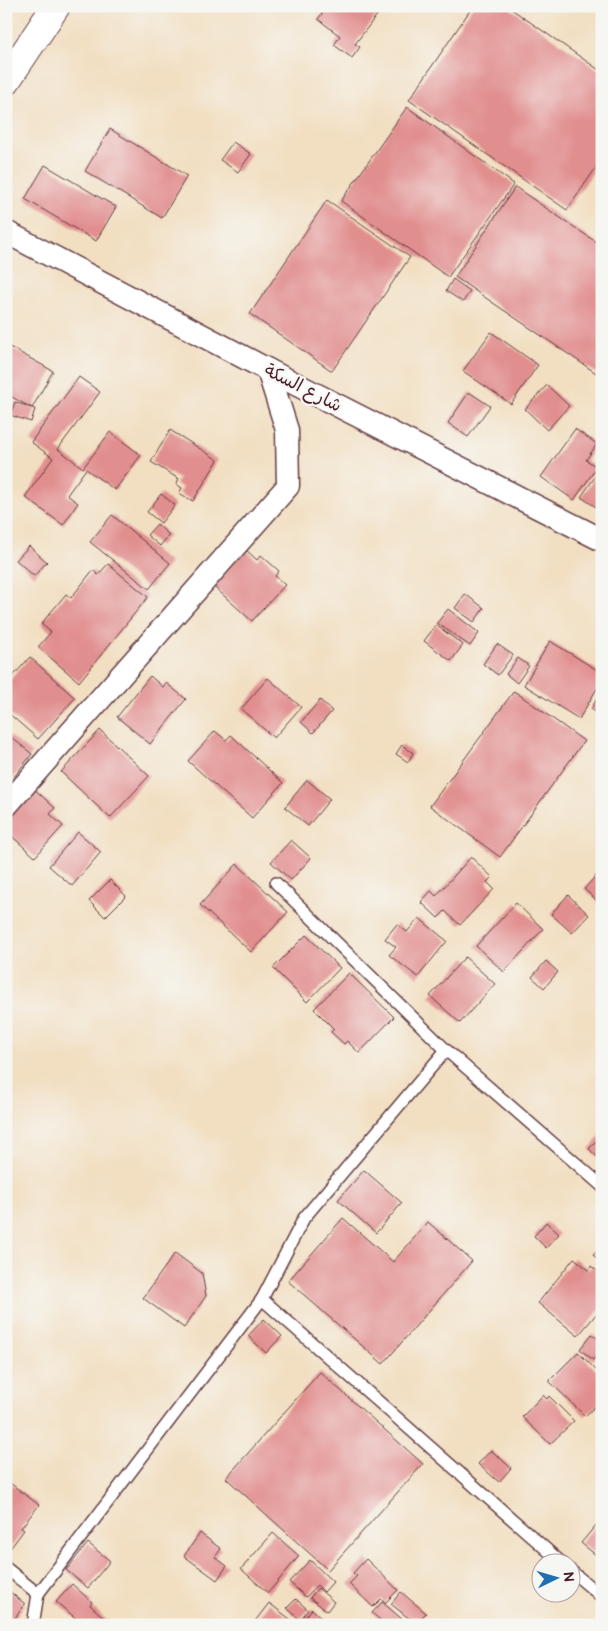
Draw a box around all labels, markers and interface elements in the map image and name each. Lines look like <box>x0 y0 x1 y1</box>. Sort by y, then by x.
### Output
street label: شارع السكة <box>260 360 345 417</box>
north arrow <box>530 1554 580 1604</box>
text: N <box>560 1571 577 1583</box>

